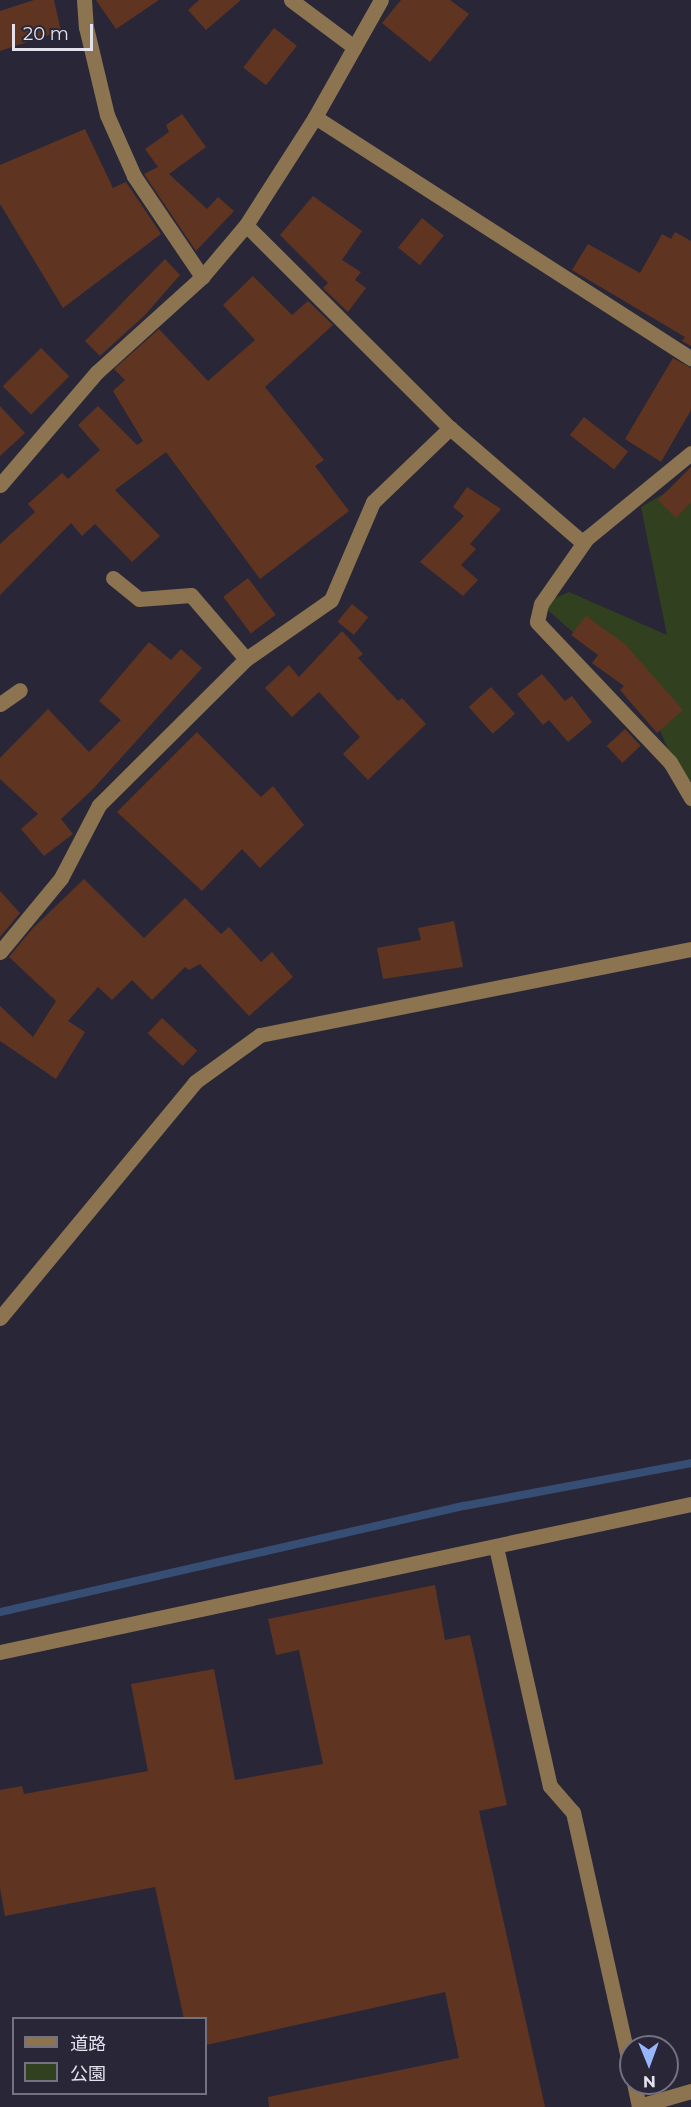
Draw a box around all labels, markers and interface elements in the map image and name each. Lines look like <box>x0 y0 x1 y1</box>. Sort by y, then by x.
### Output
scale bar <box>15 12 96 50</box>
text: 20 m <box>23 23 69 45</box>
legend <box>12 2017 207 2095</box>
text: 道路 <box>70 2033 106 2055</box>
north arrow <box>619 2035 679 2095</box>
text: 公園 <box>70 2063 106 2085</box>
text: N <box>643 2072 656 2091</box>

